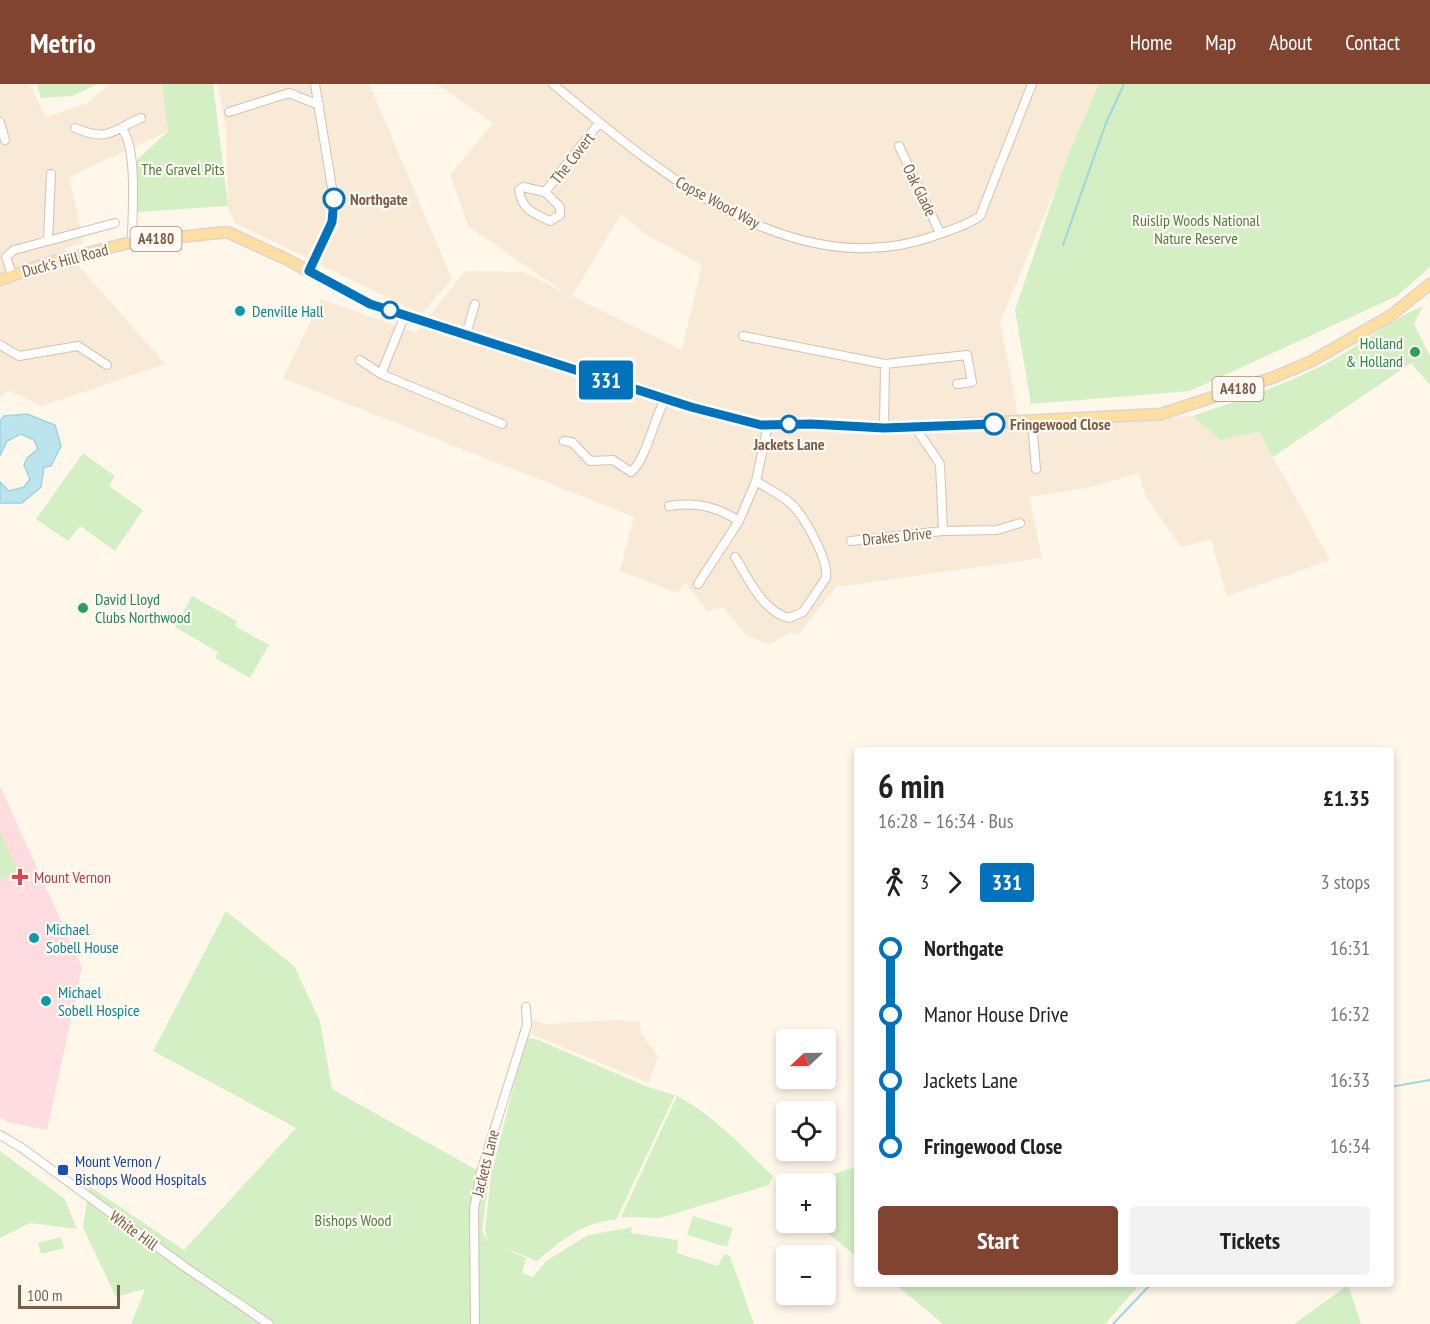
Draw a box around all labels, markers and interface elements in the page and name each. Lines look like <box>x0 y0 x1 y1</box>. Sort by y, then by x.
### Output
text: Metrio <box>30 24 96 61</box>
text: Home <box>1130 29 1172 56</box>
text: Map <box>1205 29 1236 56</box>
text: About <box>1269 29 1312 56</box>
text: Contact <box>1345 29 1400 56</box>
street label: The Covert <box>546 128 599 188</box>
park label: The Gravel Pits <box>141 159 225 179</box>
street label: Oak Glade <box>899 160 941 220</box>
street label: Copse Wood Way <box>672 171 764 233</box>
marker: Northgate <box>323 188 345 210</box>
place label: Northgate <box>350 189 408 209</box>
park label: Ruislip Woods National Nature Reserve <box>1132 210 1260 248</box>
road number: A4180 <box>130 227 182 251</box>
street label: Duck's Hill Road <box>20 239 110 281</box>
place label: Denville Hall <box>252 301 324 321</box>
unlabelled marker <box>381 301 399 319</box>
marker: Denville Hall <box>233 304 247 318</box>
place label: Holland & Holland <box>1346 333 1403 371</box>
marker: Holland & Holland <box>1408 345 1422 359</box>
line badge: 331 <box>572 360 640 400</box>
text: 331 <box>591 367 621 394</box>
road number: A4180 <box>1212 377 1264 401</box>
marker: Fringewood Close <box>983 413 1005 435</box>
place label: Fringewood Close <box>1010 414 1111 434</box>
marker: Jackets Lane <box>780 415 798 433</box>
place label: Jackets Lane <box>752 434 825 454</box>
street label: Drakes Drive <box>861 522 933 550</box>
place label: David Lloyd Clubs Northwood <box>95 589 191 627</box>
marker: David Lloyd Clubs Northwood <box>76 601 90 615</box>
text: 6 min <box>878 764 945 807</box>
text: £1.35 <box>1323 784 1370 812</box>
text: 16:28 – 16:34 · Bus <box>878 808 1013 834</box>
icon: walk <box>878 866 911 899</box>
icon: forward <box>938 866 971 899</box>
place label: Mount Vernon <box>34 867 111 887</box>
marker: Mount Vernon <box>11 868 29 886</box>
text: 3 <box>920 869 929 895</box>
text: 331 <box>992 869 1022 896</box>
text: 3 stops <box>1321 869 1370 895</box>
place label: Michael Sobell House <box>46 919 119 957</box>
marker: Michael Sobell House <box>27 931 41 945</box>
text: Northgate <box>924 934 1004 962</box>
text: 16:31 <box>1330 935 1370 961</box>
place label: Michael Sobell Hospice <box>58 982 140 1020</box>
marker: Michael Sobell Hospice <box>39 994 53 1008</box>
text: Manor House Drive <box>924 1000 1069 1028</box>
text: 16:32 <box>1330 1001 1370 1027</box>
north arrow <box>776 1029 836 1089</box>
map controls <box>776 1029 836 1305</box>
text: Jackets Lane <box>924 1066 1018 1094</box>
text: 16:33 <box>1330 1067 1370 1093</box>
button: locate <box>776 1101 836 1161</box>
street label: Jackets Lane <box>467 1127 503 1200</box>
text: Fringewood Close <box>924 1132 1063 1160</box>
text: 16:34 <box>1330 1133 1370 1159</box>
place label: Mount Vernon / Bishops Wood Hospitals <box>75 1151 206 1189</box>
marker: Mount Vernon / Bishops Wood Hospitals <box>56 1163 70 1177</box>
button: + <box>776 1173 836 1233</box>
street label: White Hill <box>106 1206 162 1254</box>
button: Start <box>878 1206 1118 1275</box>
button: Tickets <box>1130 1206 1370 1275</box>
park label: Bishops Wood <box>315 1210 391 1230</box>
button: − <box>776 1245 836 1305</box>
scale bar <box>18 1282 120 1310</box>
text: 100 m <box>27 1285 62 1305</box>

